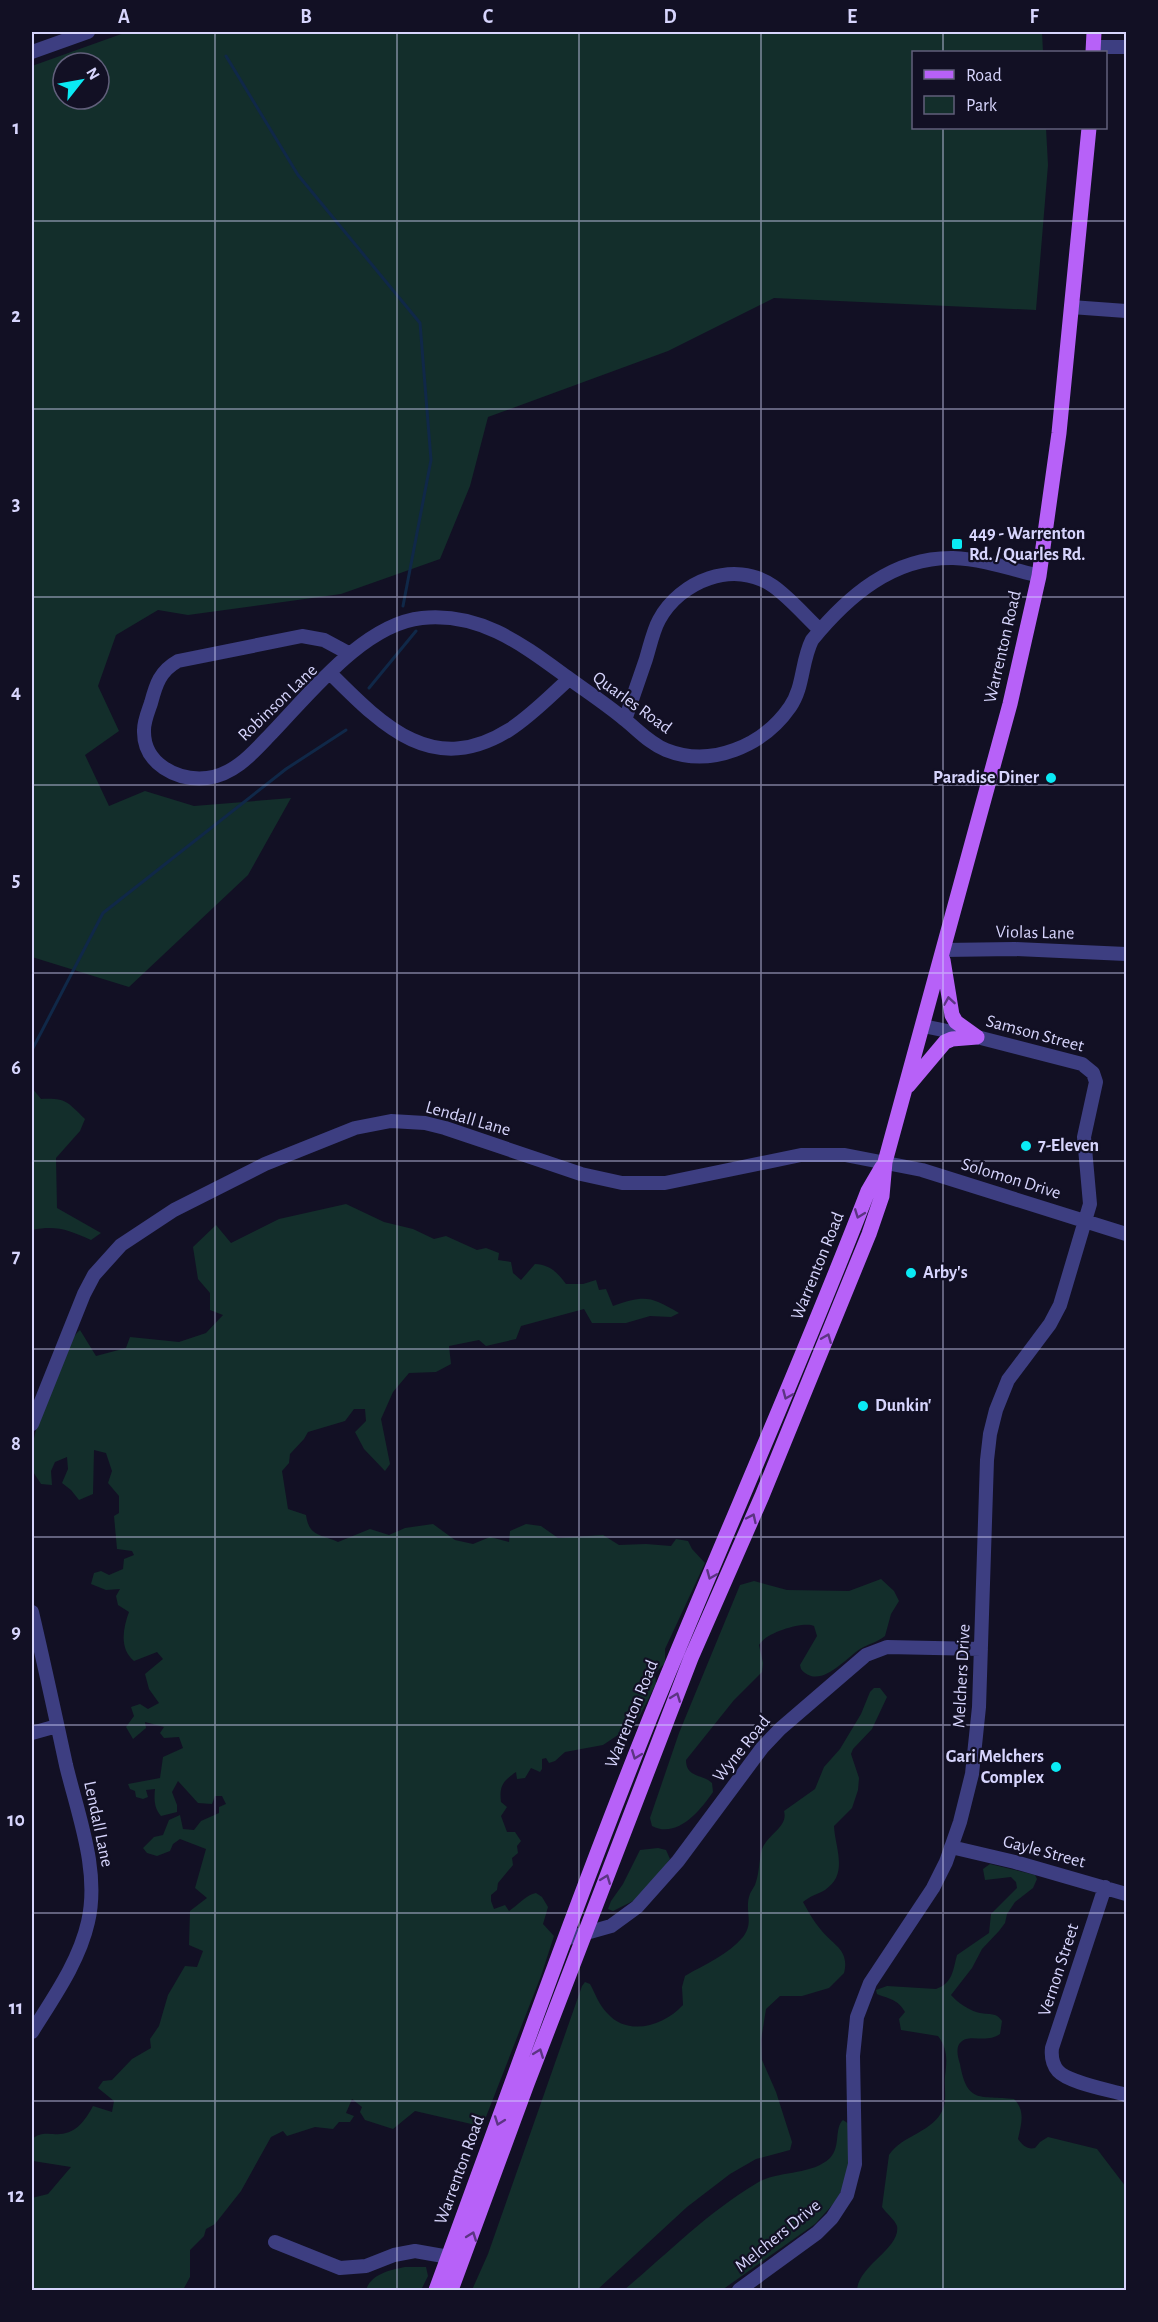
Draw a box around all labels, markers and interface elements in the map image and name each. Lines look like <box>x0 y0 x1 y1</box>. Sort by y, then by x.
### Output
text: A <box>118 7 130 27</box>
text: B <box>300 7 312 27</box>
text: C <box>483 7 494 27</box>
text: D <box>663 7 677 27</box>
text: E <box>847 7 857 27</box>
text: F <box>1029 7 1039 27</box>
north arrow <box>51 51 111 111</box>
legend <box>912 51 1107 129</box>
text: N <box>83 65 103 83</box>
text: Road <box>966 67 1002 85</box>
text: Park <box>966 97 998 115</box>
text: 1 <box>12 118 20 138</box>
text: 2 <box>11 306 21 326</box>
text: 3 <box>12 494 20 514</box>
place label: 449 - Warrenton Rd. / Quarles Rd. <box>969 525 1085 564</box>
marker: 449 - Warrenton Rd. / Quarles Rd. <box>950 537 964 551</box>
street label: Warrenton Road <box>981 589 1025 705</box>
street label: Robinson Lane <box>235 661 321 745</box>
street label: Quarles Road <box>589 668 675 738</box>
text: 4 <box>11 682 21 702</box>
place label: Paradise Diner <box>933 769 1040 787</box>
marker: Paradise Diner <box>1044 771 1058 785</box>
text: 5 <box>12 870 20 890</box>
street label: Violas Lane <box>995 923 1075 943</box>
one-way arrow <box>943 996 956 1006</box>
street label: Samson Street <box>984 1012 1086 1056</box>
text: 6 <box>11 1058 21 1078</box>
street label: Lendall Lane <box>423 1098 513 1140</box>
place label: 7-Eleven <box>1038 1137 1099 1155</box>
marker: 7-Eleven <box>1019 1139 1033 1153</box>
street label: Solomon Drive <box>959 1155 1063 1203</box>
one-way arrow <box>854 1208 866 1219</box>
street label: Warrenton Road <box>788 1209 848 1323</box>
text: 7 <box>12 1246 21 1266</box>
place label: Arby's <box>923 1264 968 1282</box>
marker: Arby's <box>904 1266 918 1280</box>
one-way arrow <box>820 1333 832 1344</box>
one-way arrow <box>782 1389 794 1400</box>
place label: Dunkin' <box>875 1397 932 1415</box>
marker: Dunkin' <box>856 1399 870 1413</box>
text: 8 <box>11 1434 21 1454</box>
one-way arrow <box>745 1513 757 1524</box>
one-way arrow <box>706 1568 718 1579</box>
text: 9 <box>11 1622 21 1642</box>
street label: Melchers Drive <box>950 1624 974 1728</box>
street label: Warrenton Road <box>602 1657 662 1771</box>
one-way arrow <box>669 1692 681 1703</box>
street label: Wyne Road <box>710 1712 774 1786</box>
place label: Gari Melchers Complex <box>946 1748 1045 1787</box>
one-way arrow <box>631 1749 643 1760</box>
marker: Gari Melchers Complex <box>1049 1760 1063 1774</box>
street label: Lendall Lane <box>80 1779 116 1869</box>
text: 10 <box>7 1810 25 1830</box>
street label: Gayle Street <box>1001 1832 1087 1872</box>
one-way arrow <box>599 1874 611 1885</box>
street label: Vernon Street <box>1036 1921 1082 2018</box>
text: 11 <box>9 1998 23 2018</box>
one-way arrow <box>532 2048 545 2059</box>
street label: Warrenton Road <box>432 2113 488 2227</box>
one-way arrow <box>493 2115 506 2126</box>
text: 12 <box>8 2186 24 2206</box>
street label: Melchers Drive <box>732 2196 824 2276</box>
one-way arrow <box>464 2231 477 2241</box>

